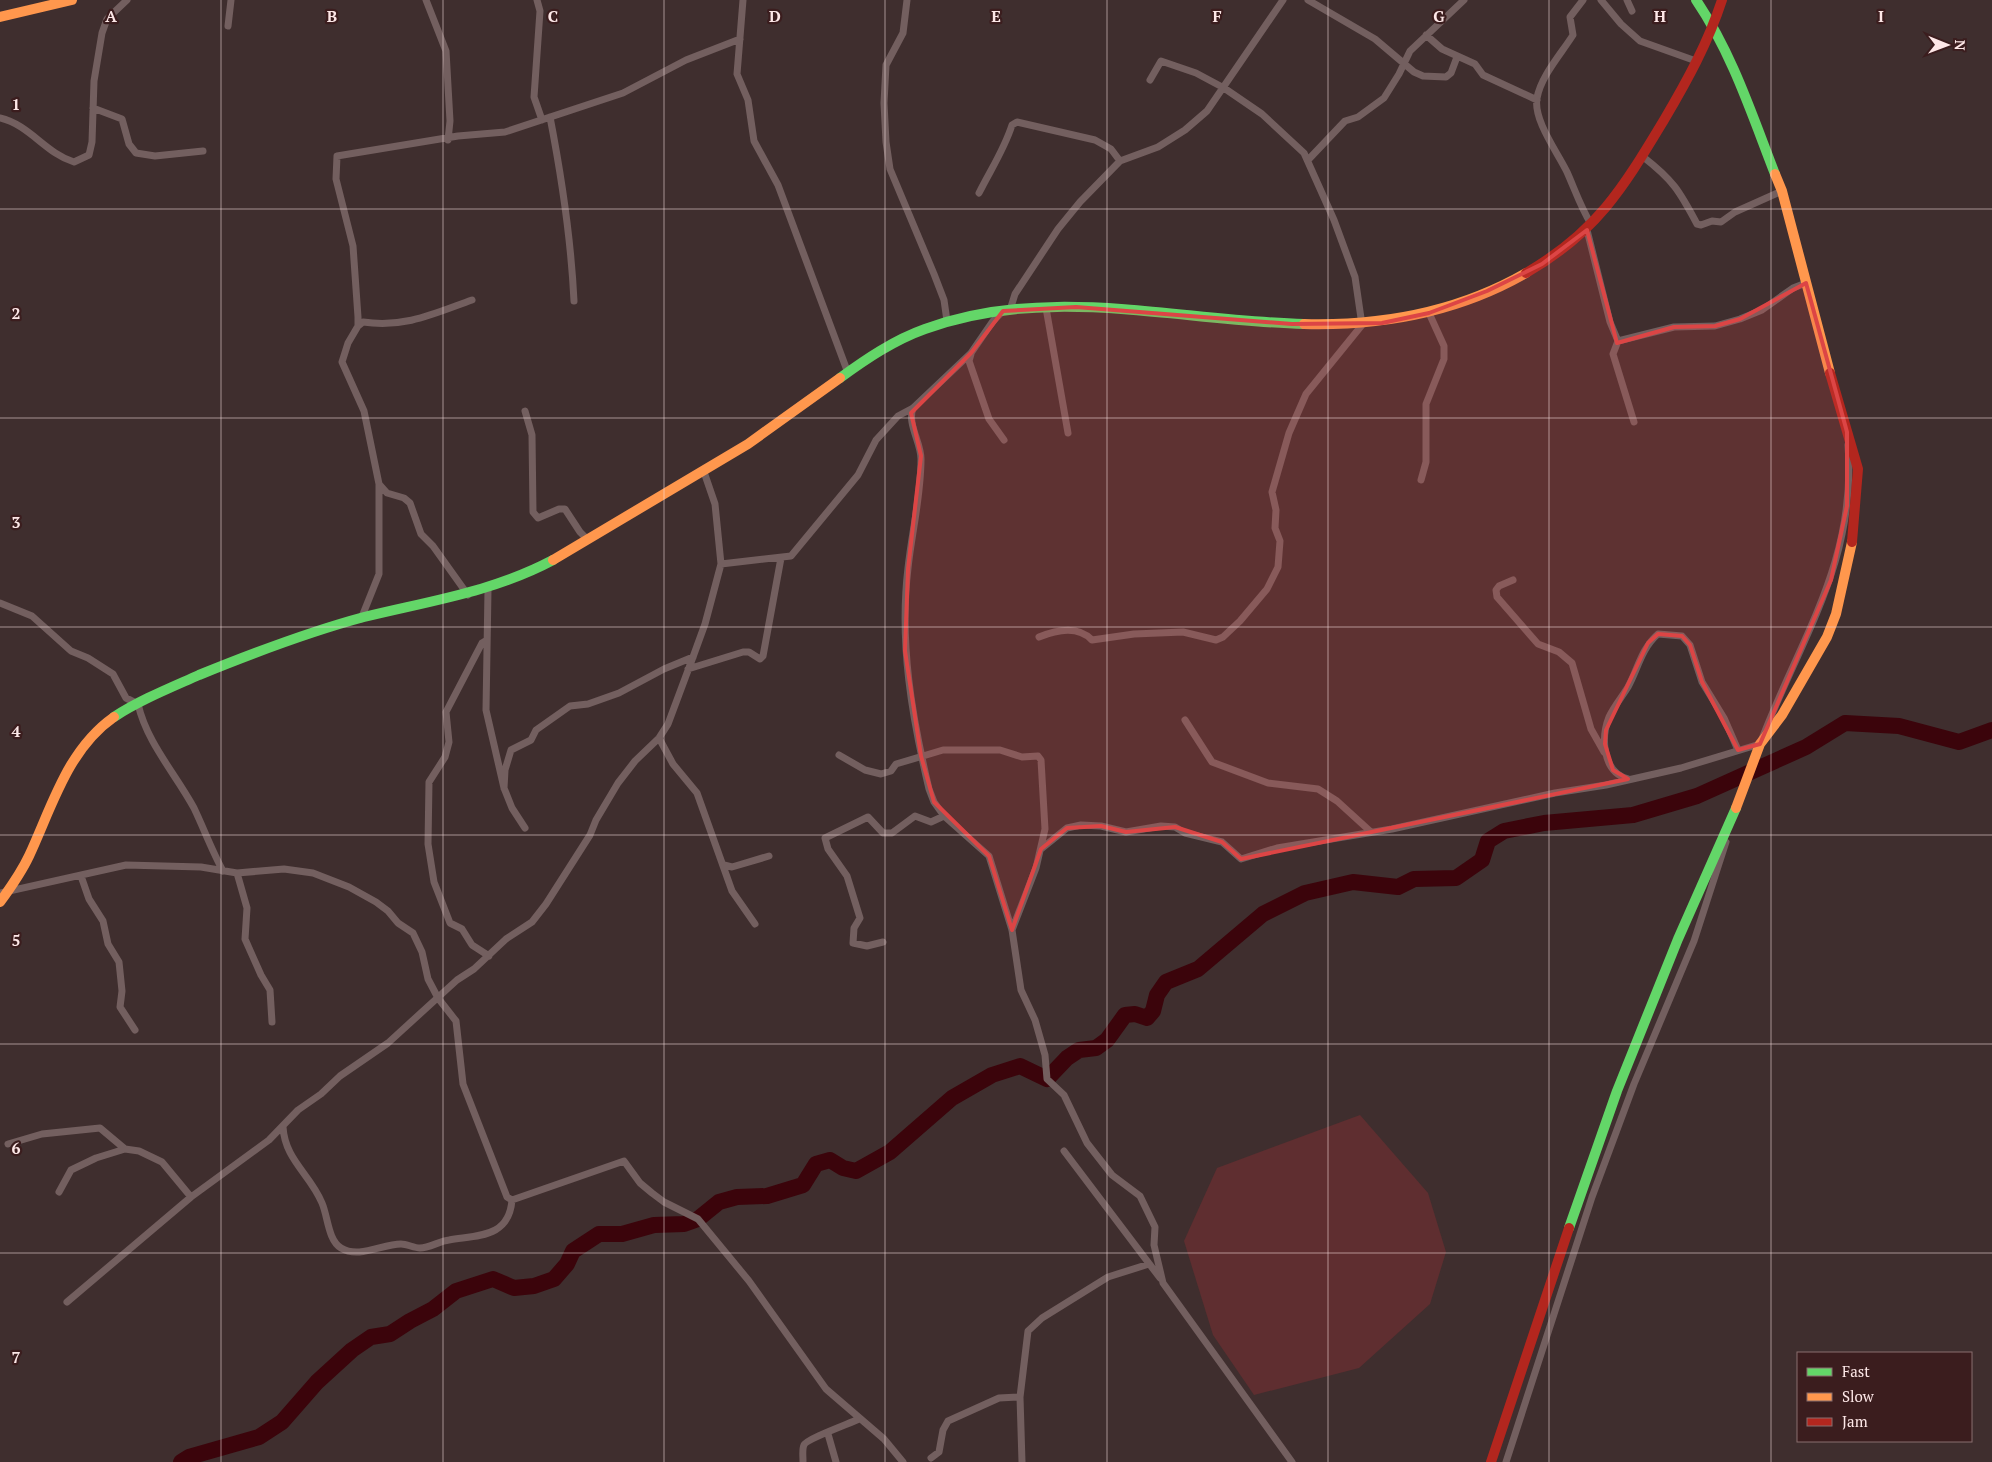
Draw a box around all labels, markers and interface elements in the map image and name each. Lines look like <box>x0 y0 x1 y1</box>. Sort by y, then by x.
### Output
text: A <box>105 5 117 27</box>
text: B <box>327 5 337 27</box>
text: C <box>548 5 558 27</box>
text: D <box>769 5 781 27</box>
text: E <box>991 5 1001 27</box>
text: F <box>1212 5 1222 27</box>
text: G <box>1433 5 1445 27</box>
text: H <box>1654 5 1666 27</box>
text: I <box>1878 5 1884 27</box>
north arrow <box>1922 20 1972 70</box>
text: N <box>1951 40 1970 51</box>
text: 1 <box>11 93 21 115</box>
text: 2 <box>11 302 21 324</box>
text: 3 <box>11 511 21 533</box>
text: 4 <box>11 720 21 742</box>
text: 5 <box>11 929 21 951</box>
text: 6 <box>11 1137 21 1159</box>
text: 7 <box>11 1346 21 1368</box>
legend <box>1797 1352 1972 1442</box>
text: Fast <box>1842 1361 1870 1381</box>
text: Slow <box>1842 1386 1875 1406</box>
text: Jam <box>1842 1411 1868 1431</box>

